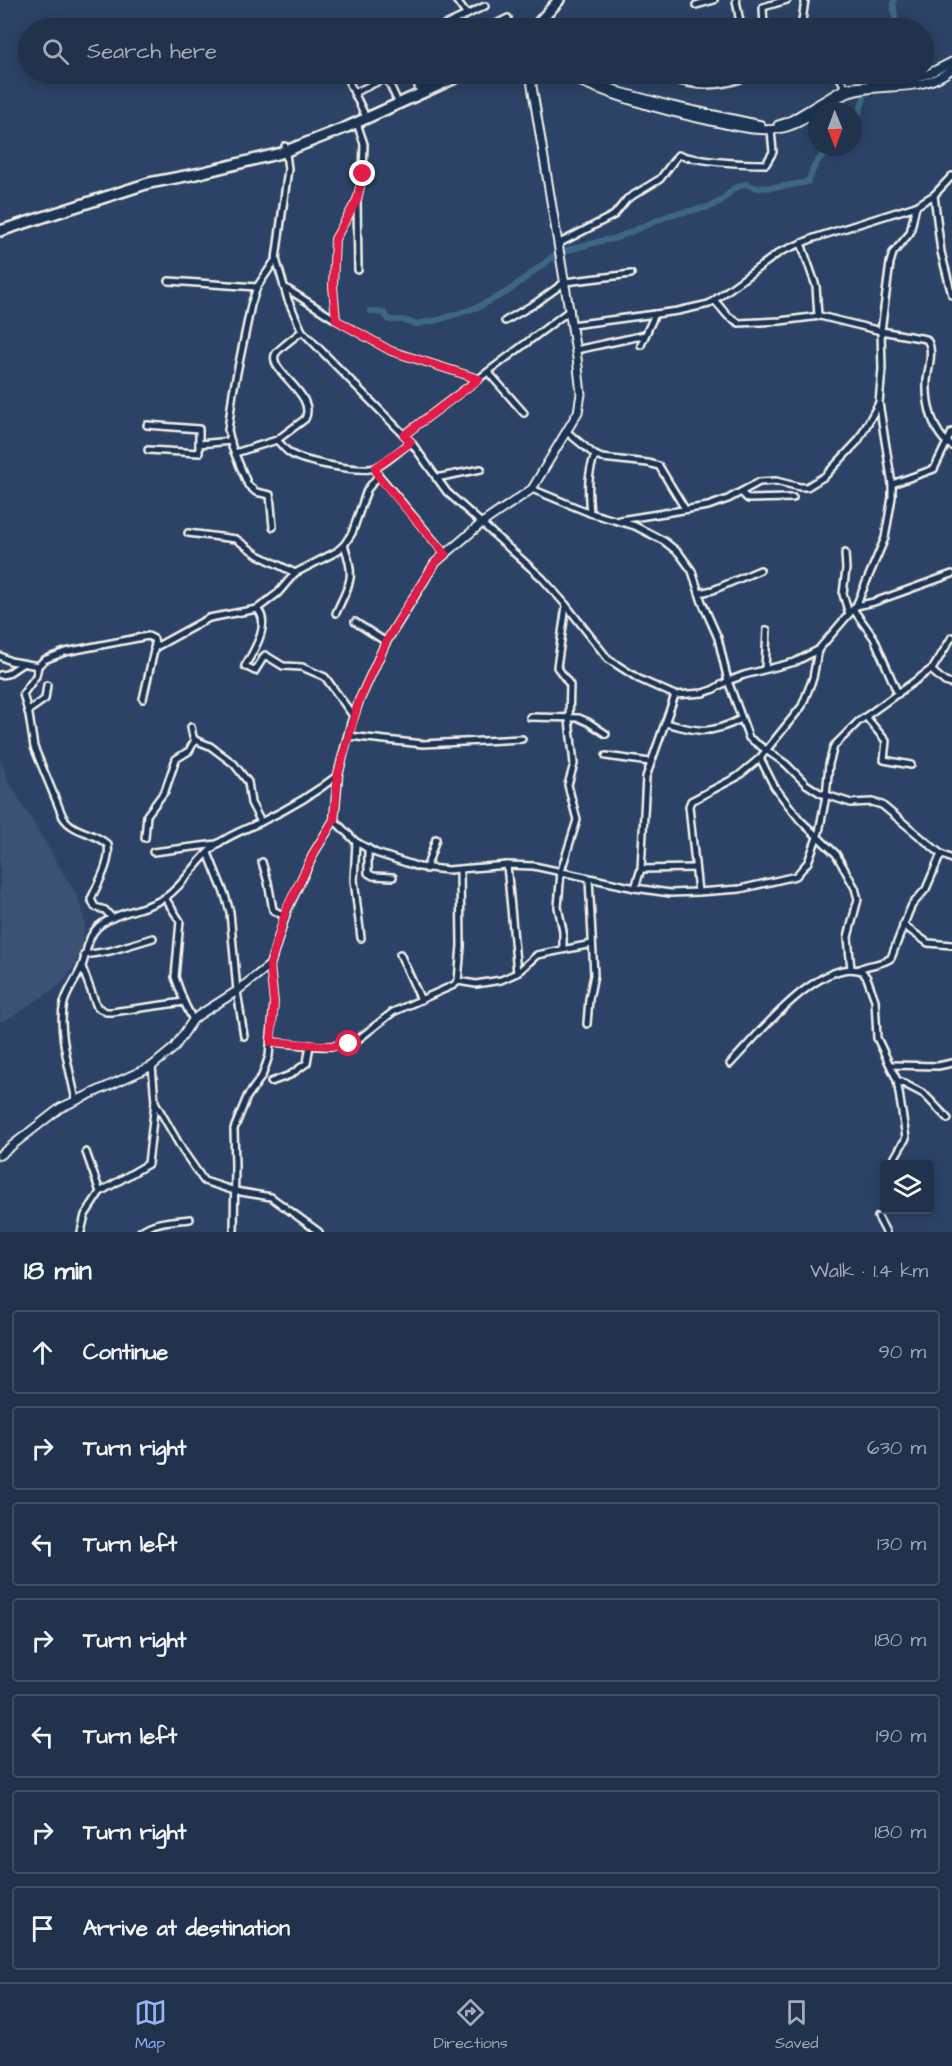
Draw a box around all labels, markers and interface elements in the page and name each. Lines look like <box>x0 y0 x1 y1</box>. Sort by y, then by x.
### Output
search box <box>18 18 934 84</box>
icon: search <box>39 35 72 68</box>
text: Search here <box>87 36 217 67</box>
north arrow <box>808 102 862 156</box>
route end <box>349 160 375 186</box>
route start <box>335 1030 361 1056</box>
map controls <box>880 1160 934 1214</box>
button: layers <box>880 1160 934 1214</box>
text: 18 min <box>24 1253 92 1289</box>
text: Walk · 1.4 km <box>810 1257 928 1285</box>
icon: ahead <box>26 1336 59 1369</box>
text: Continue <box>83 1337 168 1368</box>
text: 90 m <box>878 1338 926 1366</box>
icon: right <box>26 1432 59 1465</box>
text: Turn right <box>83 1433 186 1464</box>
text: 630 m <box>867 1434 926 1462</box>
icon: left <box>26 1528 59 1561</box>
text: Turn left <box>83 1529 177 1560</box>
text: 130 m <box>877 1530 926 1558</box>
icon: right <box>26 1624 59 1657</box>
text: Turn right <box>83 1625 186 1656</box>
text: 180 m <box>874 1626 926 1654</box>
icon: left <box>26 1720 59 1753</box>
text: Turn left <box>83 1721 177 1752</box>
text: 190 m <box>876 1722 926 1750</box>
icon: right <box>26 1816 59 1849</box>
text: Turn right <box>83 1817 186 1848</box>
text: 180 m <box>874 1818 926 1846</box>
icon: arrive <box>26 1912 59 1945</box>
text: Arrive at destination <box>83 1913 290 1944</box>
tab: Map <box>134 1996 167 2054</box>
tab: Directions <box>434 1996 508 2054</box>
tab: Saved <box>775 1996 818 2054</box>

